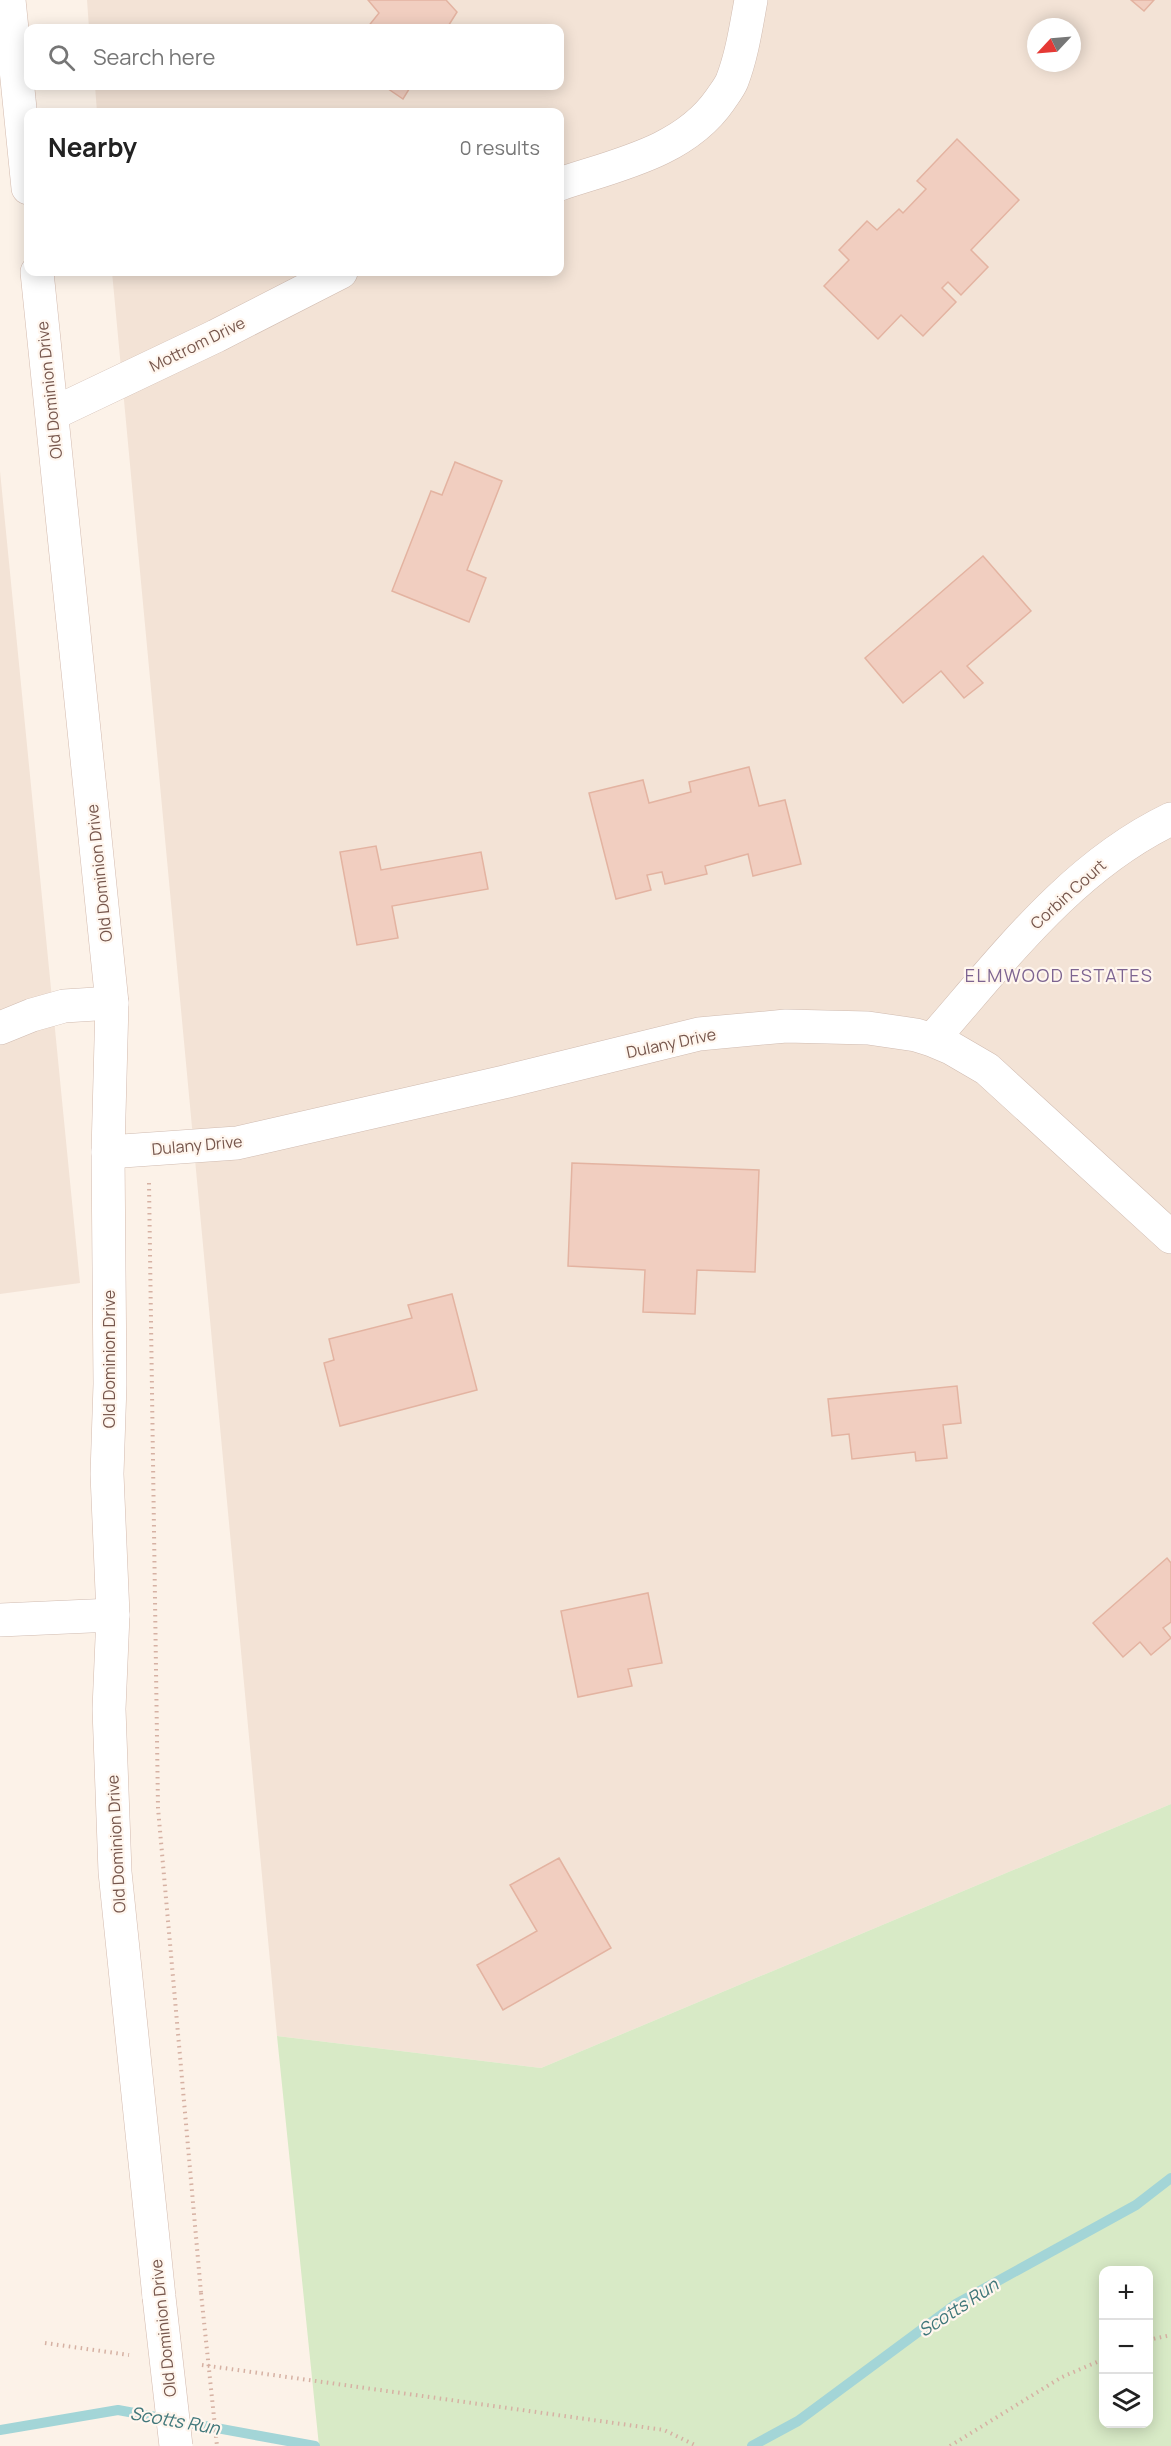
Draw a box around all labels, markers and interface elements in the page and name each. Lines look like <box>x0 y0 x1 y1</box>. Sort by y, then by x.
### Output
north arrow <box>1027 18 1081 72</box>
search box <box>24 24 564 90</box>
icon: search <box>45 41 78 74</box>
text: Search here <box>93 42 215 72</box>
text: Nearby <box>48 129 137 165</box>
text: 0 results <box>460 134 540 161</box>
street label: Mottrom Drive <box>145 311 249 377</box>
street label: Old Dominion Drive <box>31 320 67 460</box>
street label: Old Dominion Drive <box>81 803 117 943</box>
street label: Corbin Court <box>1025 854 1111 934</box>
district label: ELMWOOD ESTATES <box>965 963 1153 987</box>
street label: Dulany Drive <box>624 1023 718 1063</box>
street label: Dulany Drive <box>151 1130 243 1160</box>
street label: Old Dominion Drive <box>98 1290 120 1428</box>
street label: Old Dominion Drive <box>101 1774 131 1914</box>
street label: Old Dominion Drive <box>145 2258 181 2398</box>
map controls <box>1099 2266 1153 2428</box>
button: + <box>1099 2266 1153 2320</box>
water label: Scotts Run <box>913 2272 1004 2342</box>
button: − <box>1099 2320 1153 2374</box>
button: layers <box>1099 2374 1153 2428</box>
water label: Scotts Run <box>128 2400 223 2440</box>

